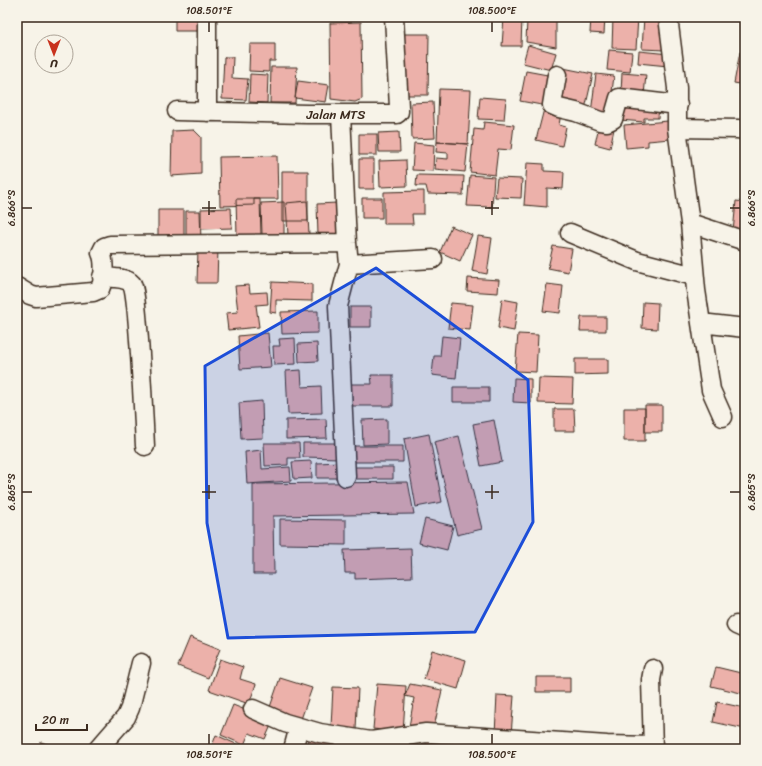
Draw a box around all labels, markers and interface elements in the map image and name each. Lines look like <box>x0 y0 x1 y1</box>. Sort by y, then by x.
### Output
text: 108.501°E <box>186 2 234 20</box>
text: 108.500°E <box>468 2 518 20</box>
north arrow <box>34 34 74 74</box>
text: U <box>50 54 58 73</box>
street label: Jalan MTS <box>306 103 365 126</box>
text: 6.866°S <box>3 189 21 226</box>
text: 6.866°S <box>743 189 761 226</box>
text: 6.865°S <box>3 473 21 511</box>
text: 6.865°S <box>743 473 761 511</box>
scale bar <box>36 706 87 732</box>
text: 20 m <box>42 709 69 731</box>
text: 108.501°E <box>186 746 234 764</box>
text: 108.500°E <box>468 746 518 764</box>

